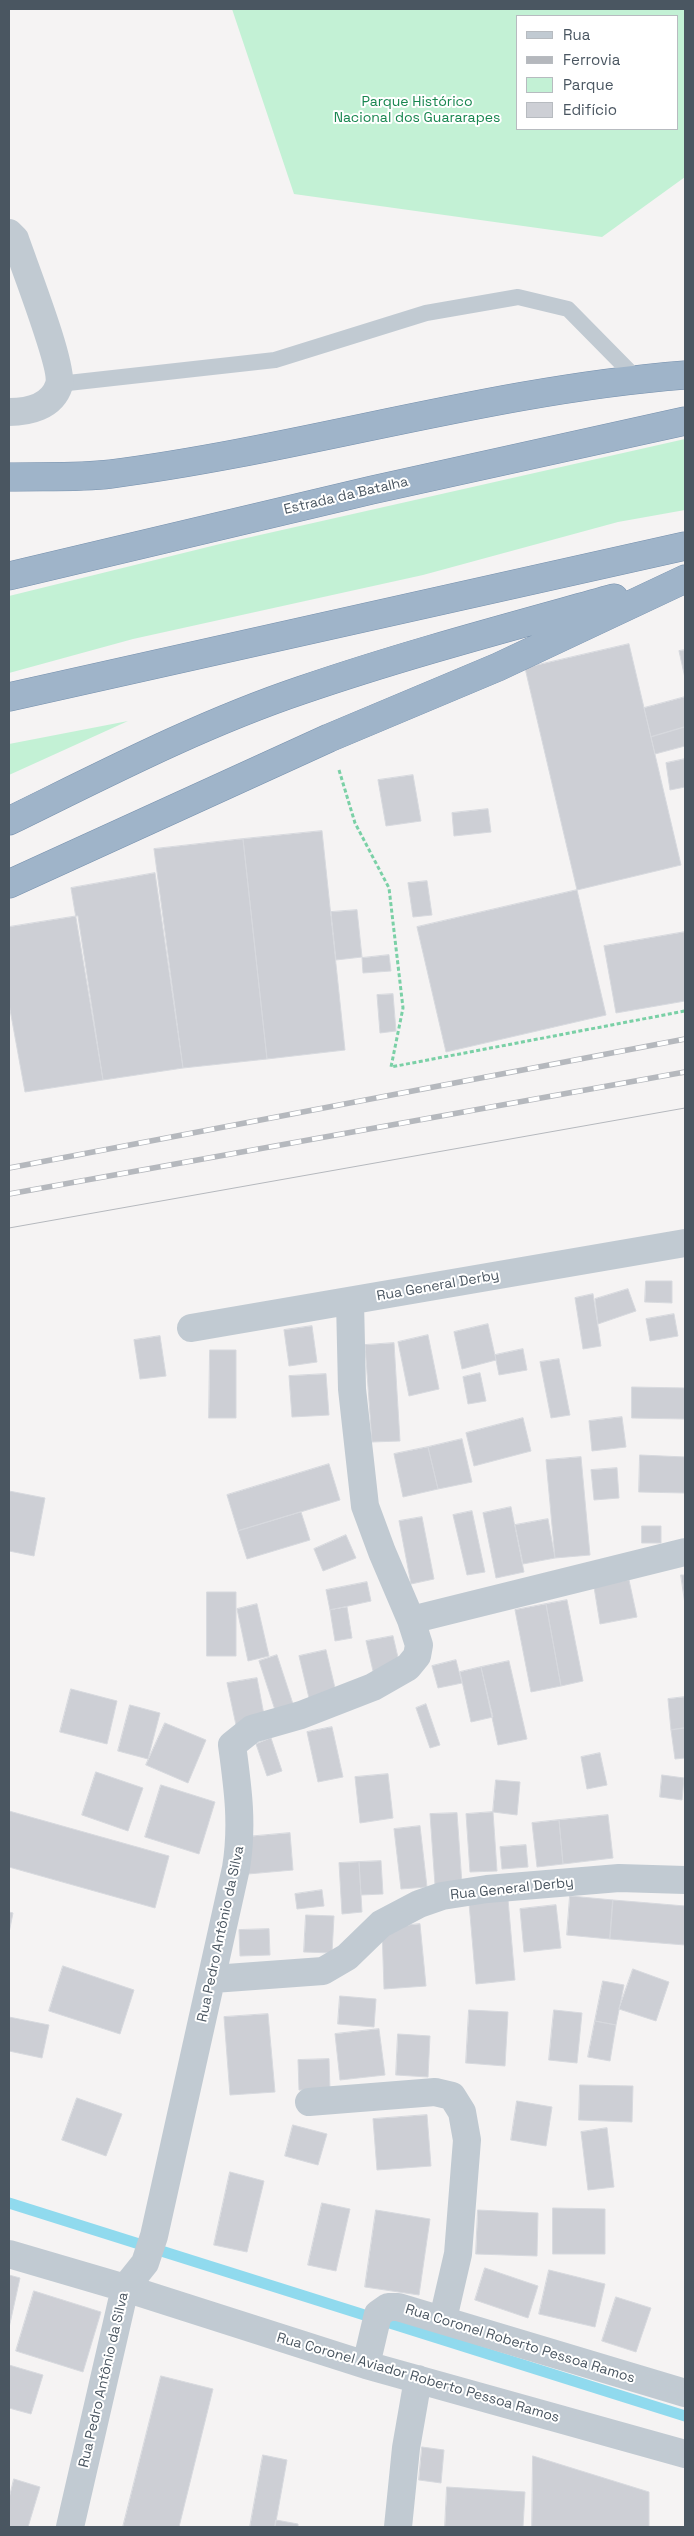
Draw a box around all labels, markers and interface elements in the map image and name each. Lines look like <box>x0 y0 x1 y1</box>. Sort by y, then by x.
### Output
legend <box>516 15 679 130</box>
text: Rua <box>563 25 590 44</box>
text: Ferrovia <box>563 50 620 69</box>
text: Parque <box>563 75 614 94</box>
park label: Parque Histórico Nacional dos Guararapes <box>334 94 500 126</box>
text: Edifício <box>563 100 617 119</box>
street label: Estrada da Batalha <box>282 474 410 518</box>
street label: Rua General Derby <box>375 1267 501 1305</box>
street label: Rua Pedro Antônio da Silva <box>194 1844 248 2024</box>
street label: Rua General Derby <box>449 1874 575 1904</box>
street label: Rua Pedro Antônio da Silva <box>76 2291 132 2469</box>
street label: Rua Coronel Roberto Pessoa Ramos <box>403 2301 637 2387</box>
street label: Rua Coronel Aviador Roberto Pessoa Ramos <box>275 2330 561 2426</box>

